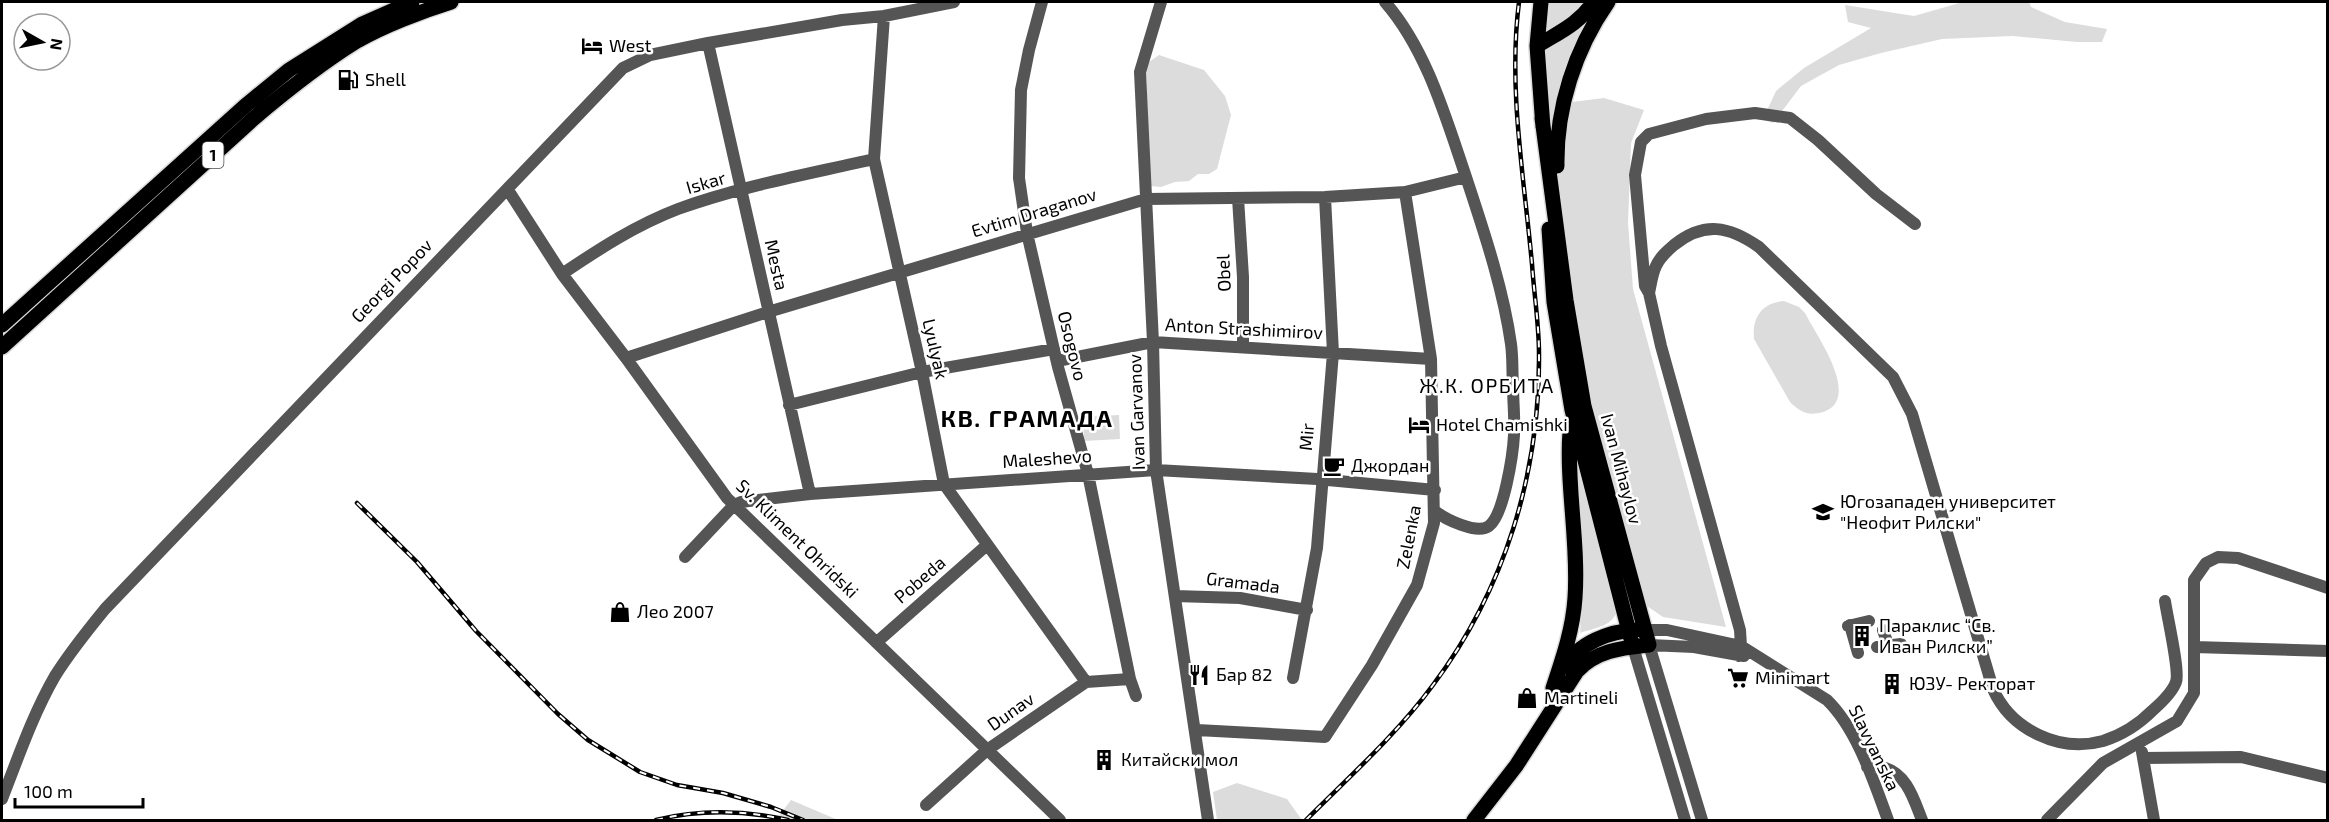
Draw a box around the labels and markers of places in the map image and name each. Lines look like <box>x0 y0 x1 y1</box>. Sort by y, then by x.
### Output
hotel icon: West <box>580 34 604 58</box>
place label: West <box>609 34 652 56</box>
fuel station icon: Shell <box>336 68 360 92</box>
place label: Shell <box>365 68 407 90</box>
hotel icon: Hotel Chamishki <box>1407 413 1431 437</box>
place label: Hotel Chamishki <box>1436 413 1568 435</box>
cafe icon: Джордан <box>1322 454 1346 478</box>
place label: Джордан <box>1351 454 1429 476</box>
place label: Югозападен университет "Неофит Рилски" <box>1840 490 2056 533</box>
school or university icon: Югозападен университет "Неофит Рилски" <box>1811 500 1835 524</box>
shop icon: Лео 2007 <box>608 600 632 624</box>
place label: Лео 2007 <box>637 600 714 622</box>
place label: Параклис “Св. Иван Рилски” <box>1879 614 1996 657</box>
building icon: Параклис “Св. Иван Рилски” <box>1850 624 1874 648</box>
restaurant icon: Бар 82 <box>1187 663 1211 687</box>
place label: Бар 82 <box>1216 663 1272 685</box>
supermarket icon: Minimart <box>1726 666 1750 690</box>
place label: Minimart <box>1755 666 1830 688</box>
building icon: ЮЗУ- Ректорат <box>1880 672 1904 696</box>
place label: ЮЗУ- Ректорат <box>1909 672 2035 694</box>
shop icon: Martineli <box>1515 686 1539 710</box>
place label: Martineli <box>1544 686 1618 708</box>
building icon: Китайски мол <box>1092 748 1116 772</box>
place label: Китайски мол <box>1121 748 1238 770</box>

